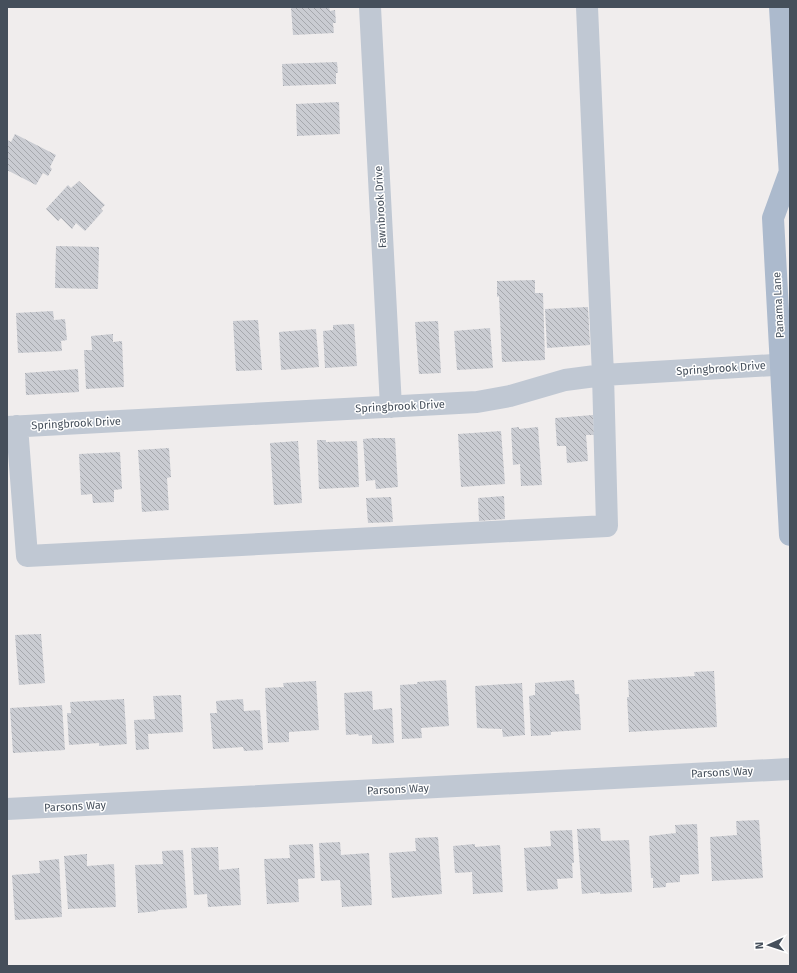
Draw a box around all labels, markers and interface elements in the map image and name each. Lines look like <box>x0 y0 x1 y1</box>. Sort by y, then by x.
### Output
street label: Fawnbrook Drive <box>372 165 389 249</box>
street label: Panama Lane <box>770 272 787 338</box>
street label: Springbrook Drive <box>676 359 766 378</box>
street label: Springbrook Drive <box>355 398 445 415</box>
street label: Springbrook Drive <box>31 415 121 432</box>
street label: Parsons Way <box>691 764 754 781</box>
street label: Parsons Way <box>367 781 430 798</box>
street label: Parsons Way <box>44 798 107 815</box>
north arrow <box>749 925 789 965</box>
text: N <box>753 942 766 949</box>

